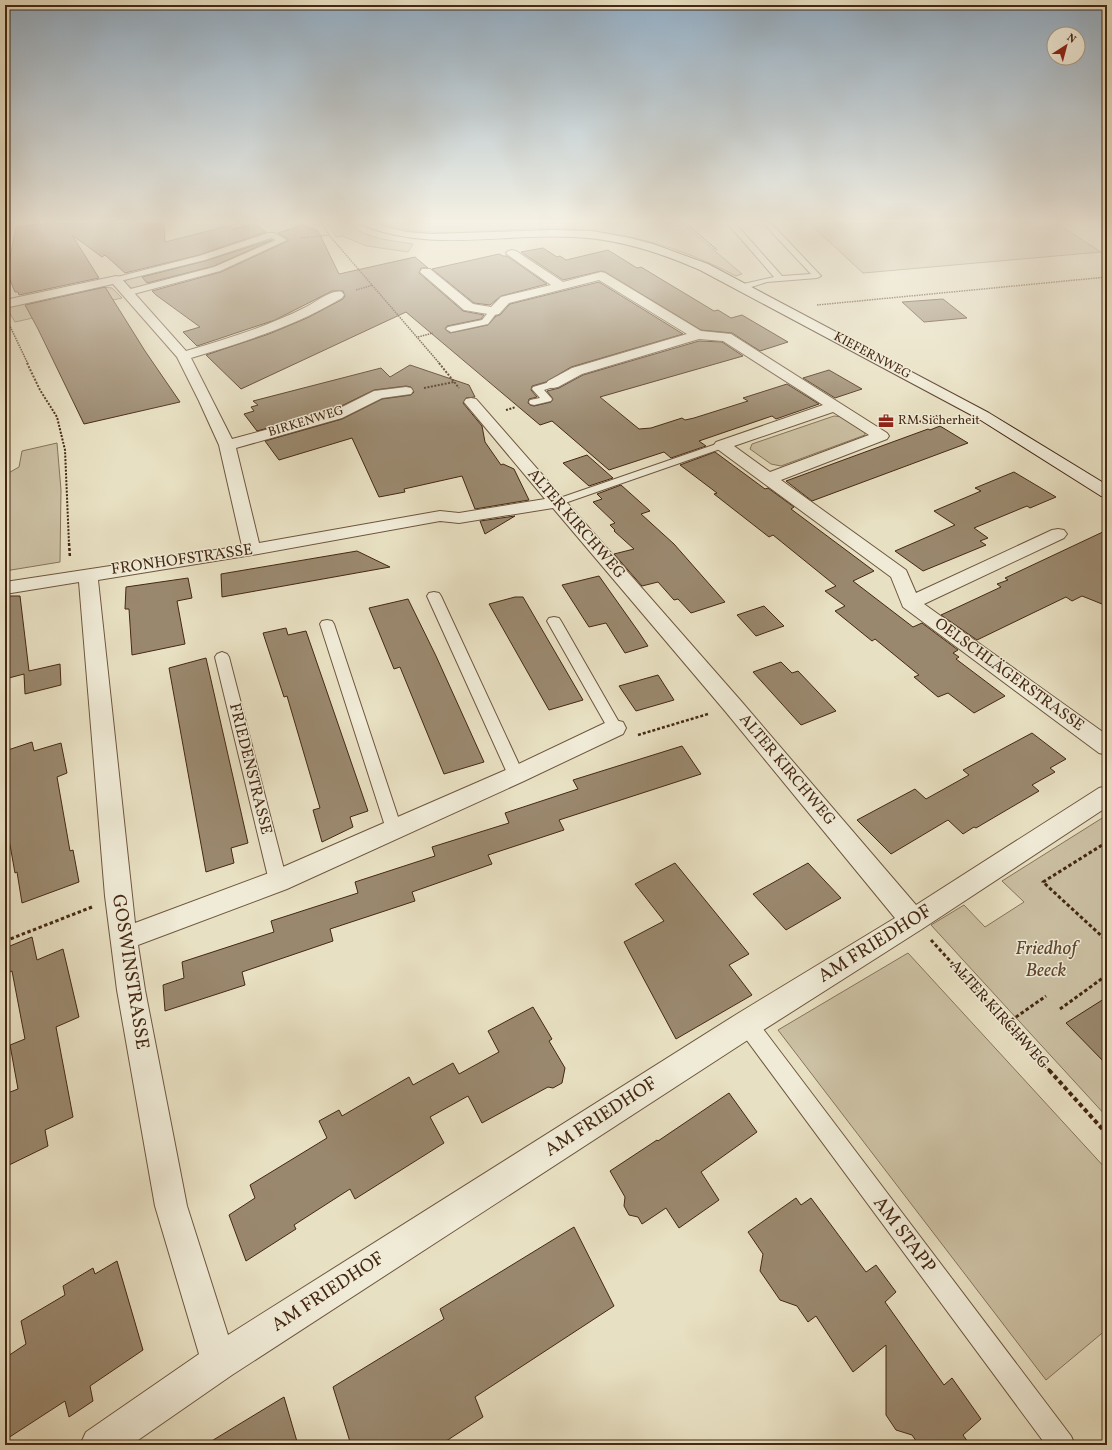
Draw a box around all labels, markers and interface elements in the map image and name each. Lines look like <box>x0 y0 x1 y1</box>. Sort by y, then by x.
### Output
north arrow <box>1046 26 1086 66</box>
text: N <box>1063 31 1079 48</box>
street label: KIEFERNWEG <box>830 328 914 384</box>
street label: BIRKENWEG <box>266 402 346 442</box>
office icon: RM Sicherheit <box>877 412 895 430</box>
place label: RM Sicherheit <box>898 412 980 430</box>
street label: ALTER KIRCHWEG <box>522 464 630 584</box>
street label: FRONHOFSTRASSE <box>110 539 254 581</box>
street label: OELSCHLÄGERSTRASSE <box>930 613 1088 737</box>
street label: FRIEDENSTRASSE <box>223 701 277 837</box>
street label: ALTER KIRCHWEG <box>734 709 840 831</box>
street label: GOSWINSTRASSE <box>105 892 155 1052</box>
street label: AM FRIEDHOF <box>813 899 937 989</box>
park label: Friedhof Beeck <box>1015 936 1080 984</box>
street label: ALTER KIRCHWEG <box>944 956 1054 1074</box>
street label: AM FRIEDHOF <box>540 1071 662 1163</box>
street label: AM STAPP <box>867 1191 941 1279</box>
street label: AM FRIEDHOF <box>267 1246 389 1338</box>

